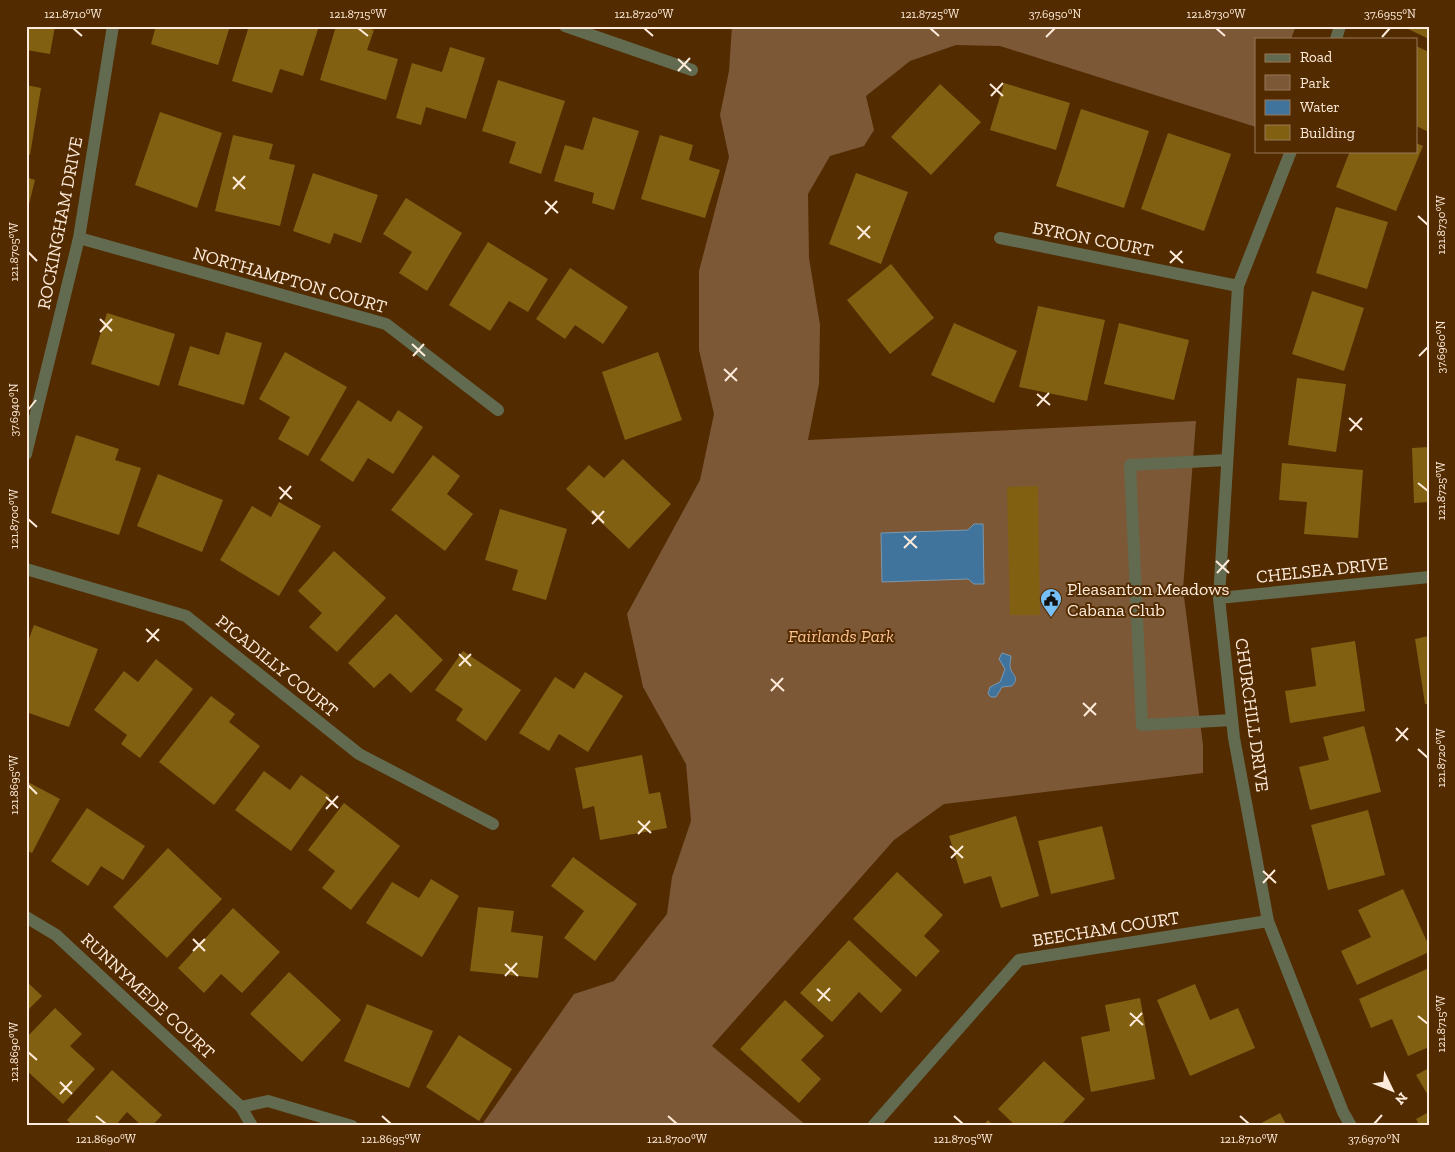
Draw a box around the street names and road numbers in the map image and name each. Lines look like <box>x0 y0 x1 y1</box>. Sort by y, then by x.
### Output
street label: ROCKINGHAM DRIVE <box>32 135 88 311</box>
street label: BYRON COURT <box>1031 217 1155 261</box>
street label: NORTHAMPTON COURT <box>191 242 389 318</box>
street label: CHELSEA DRIVE <box>1255 552 1389 588</box>
street label: PICADILLY COURT <box>212 610 342 722</box>
street label: CHURCHILL DRIVE <box>1230 637 1274 793</box>
street label: BEECHAM COURT <box>1031 907 1181 951</box>
street label: RUNNYMEDE COURT <box>77 928 219 1064</box>

